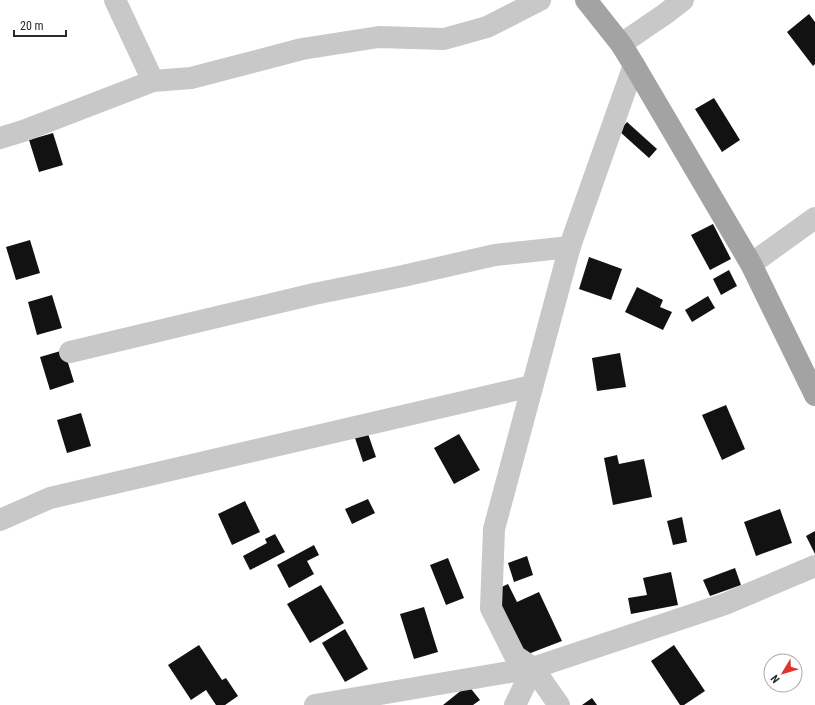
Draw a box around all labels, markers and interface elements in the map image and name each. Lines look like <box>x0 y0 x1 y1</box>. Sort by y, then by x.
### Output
scale bar <box>14 12 66 38</box>
text: 20 m <box>20 19 44 33</box>
north arrow <box>763 653 803 693</box>
text: N <box>768 672 783 686</box>

